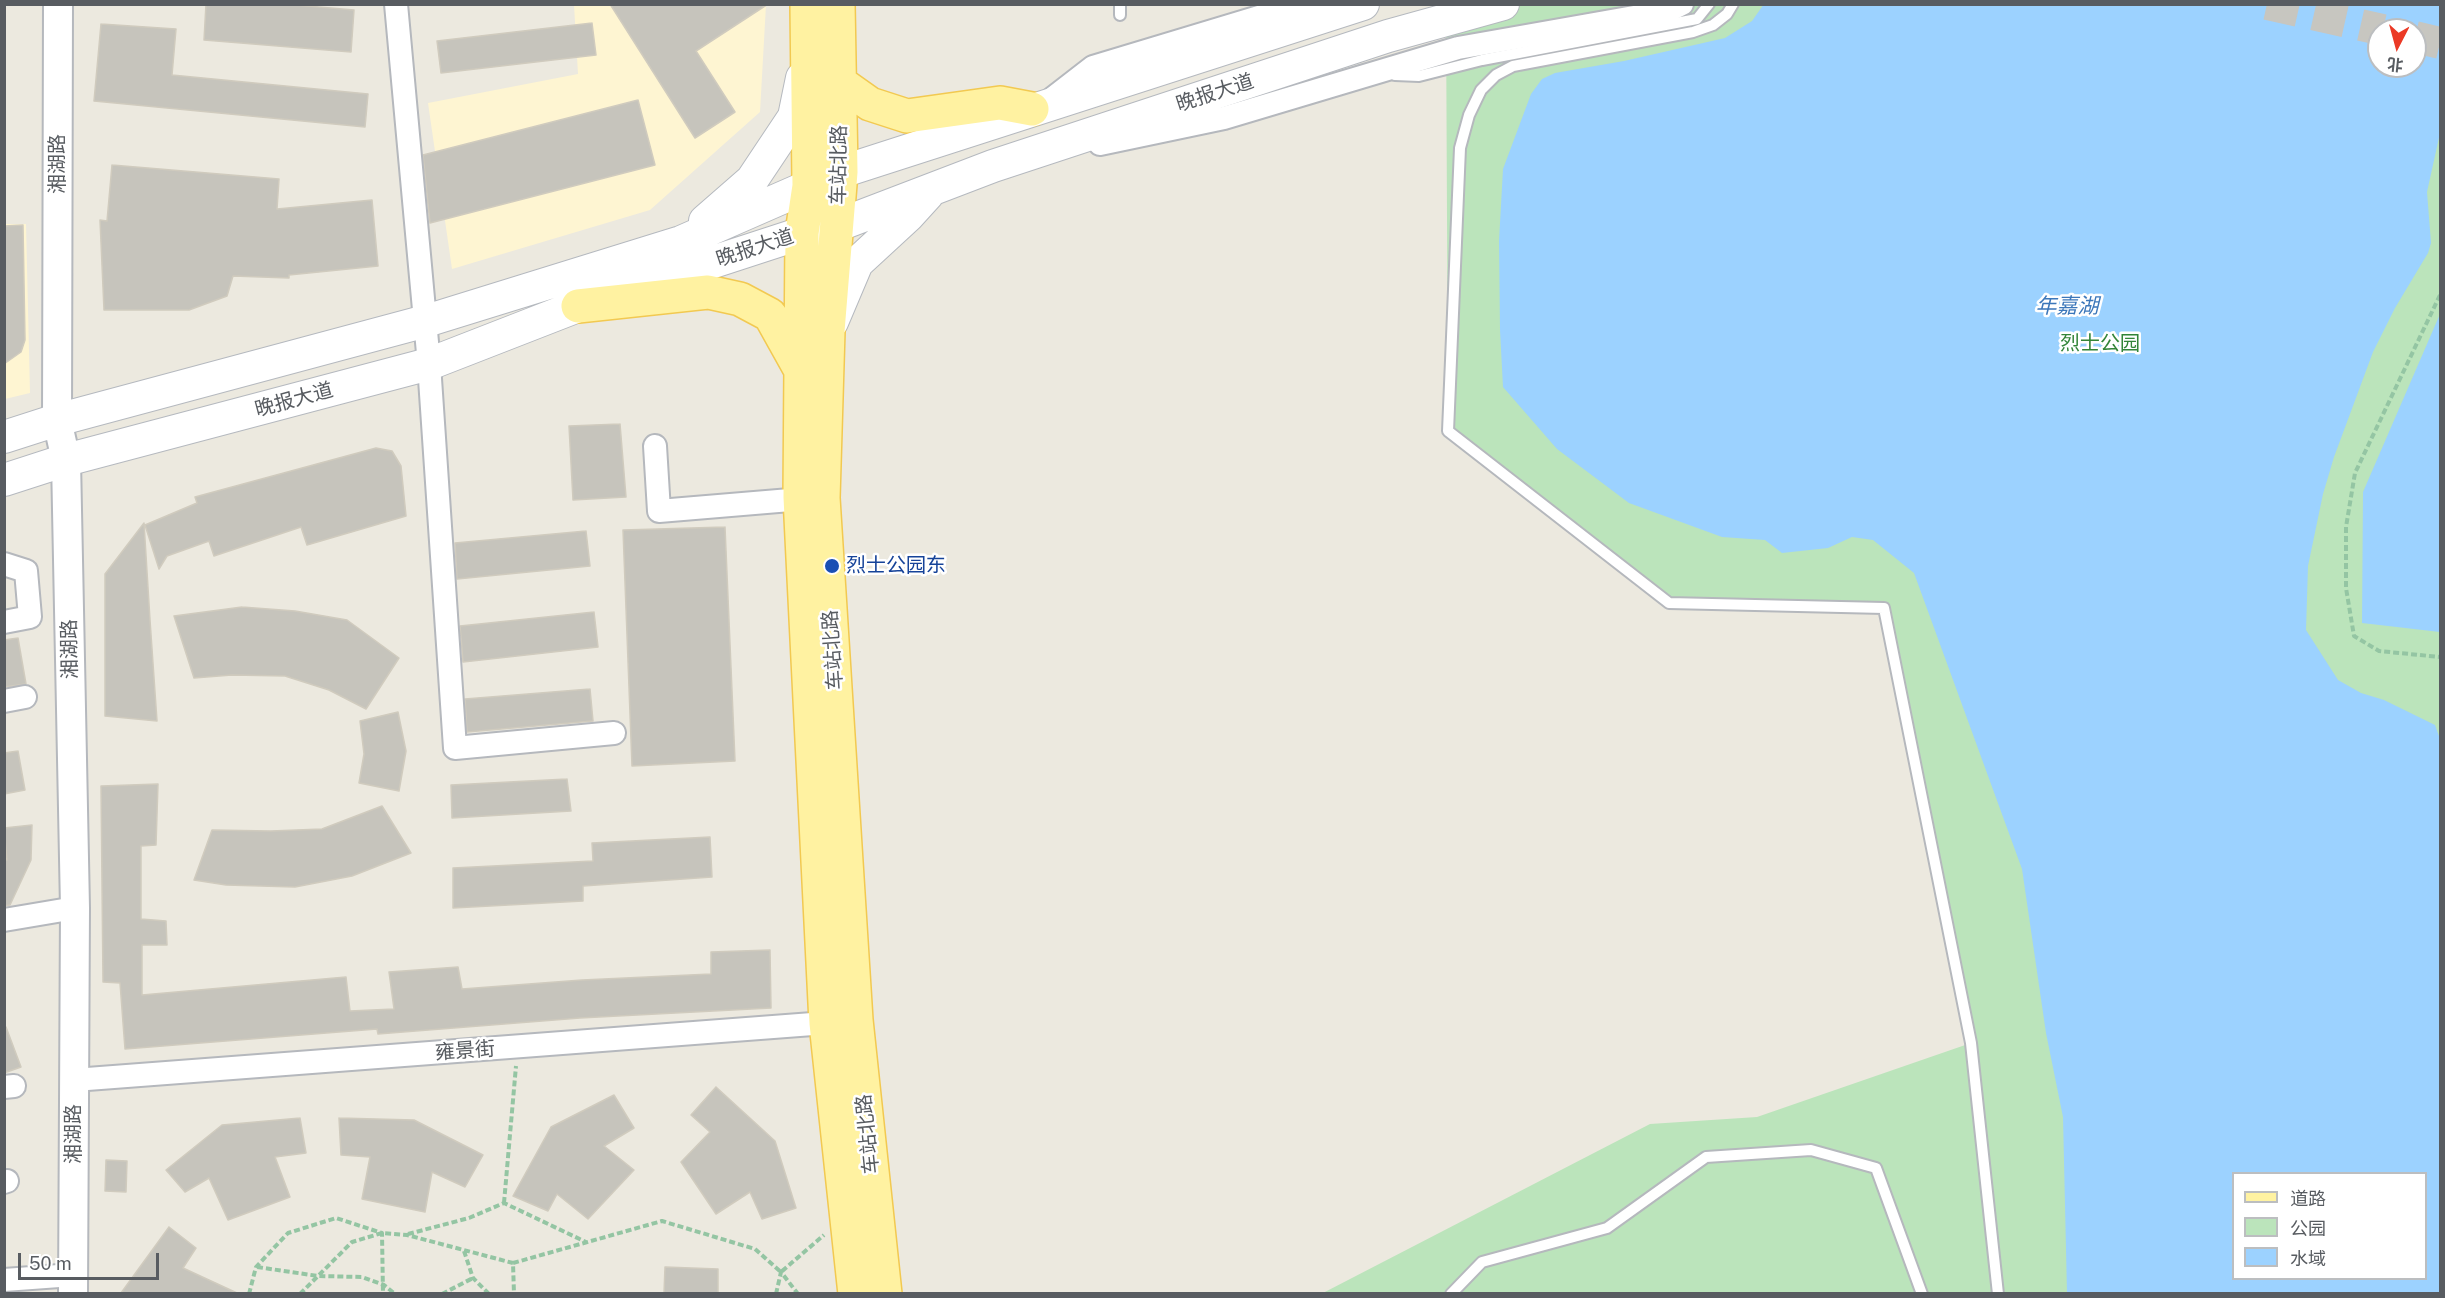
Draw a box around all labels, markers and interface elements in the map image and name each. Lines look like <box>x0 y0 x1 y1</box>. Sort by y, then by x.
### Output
north arrow <box>2367 18 2427 78</box>
text: 北 <box>2386 54 2404 75</box>
street label: 晚报大道 <box>1173 69 1257 117</box>
street label: 车站北路 <box>826 125 852 205</box>
street label: 湘湖路 <box>46 134 70 194</box>
street label: 晚报大道 <box>713 224 797 272</box>
water label: 年嘉湖 <box>2036 294 2098 320</box>
park label: 烈士公园 <box>2060 332 2140 356</box>
street label: 晚报大道 <box>252 378 336 422</box>
place label: 烈士公园东 <box>846 554 946 578</box>
marker: 烈士公园东 <box>823 557 841 575</box>
street label: 车站北路 <box>818 609 848 691</box>
street label: 湘湖路 <box>57 619 83 679</box>
street label: 雍景街 <box>434 1037 496 1065</box>
street label: 车站北路 <box>852 1093 884 1175</box>
street label: 湘湖路 <box>62 1104 86 1164</box>
legend <box>2232 1172 2427 1280</box>
text: 道路 <box>2290 1188 2326 1209</box>
text: 公园 <box>2290 1218 2326 1239</box>
scale bar <box>21 1241 162 1279</box>
text: 水域 <box>2290 1248 2326 1269</box>
text: 50 m <box>29 1253 72 1274</box>

